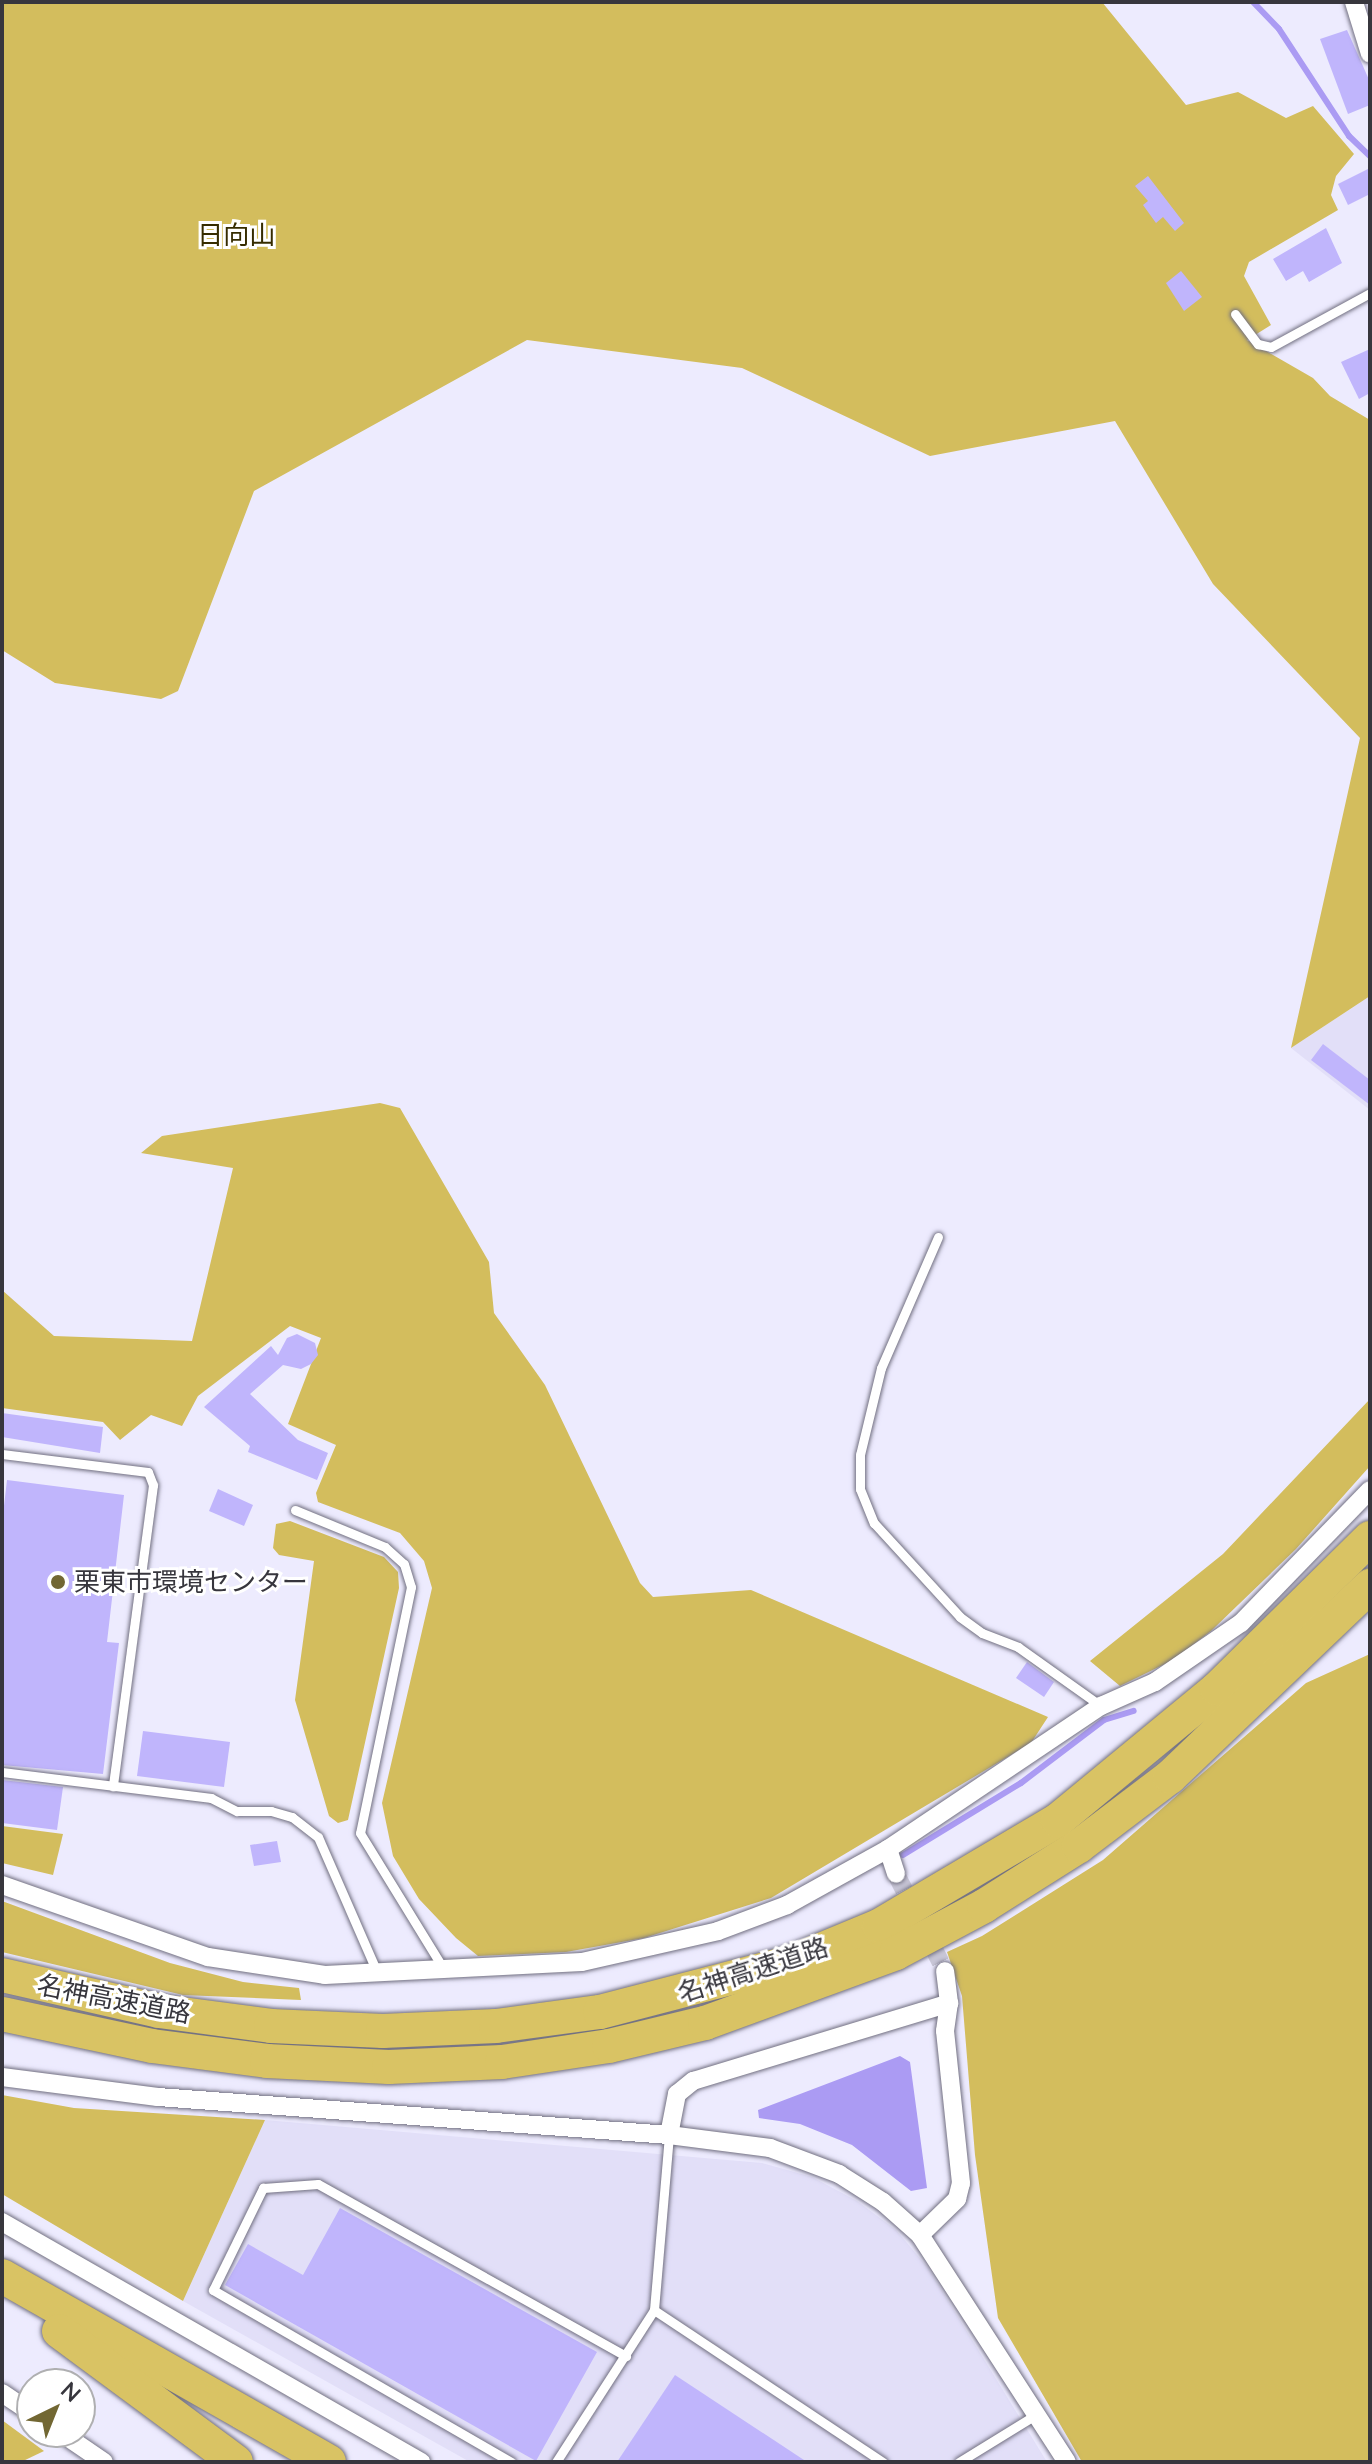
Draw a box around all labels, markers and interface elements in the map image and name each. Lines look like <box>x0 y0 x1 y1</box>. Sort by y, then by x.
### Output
park label: 日向山 <box>197 219 275 251</box>
place label: 栗東市環境センター <box>74 1566 308 1598</box>
marker: 栗東市環境センター <box>49 1573 67 1591</box>
street label: 名神高速道路 <box>674 1931 832 2009</box>
street label: 名神高速道路 <box>34 1969 194 2029</box>
north arrow <box>16 2368 96 2448</box>
text: N <box>56 2376 87 2407</box>

